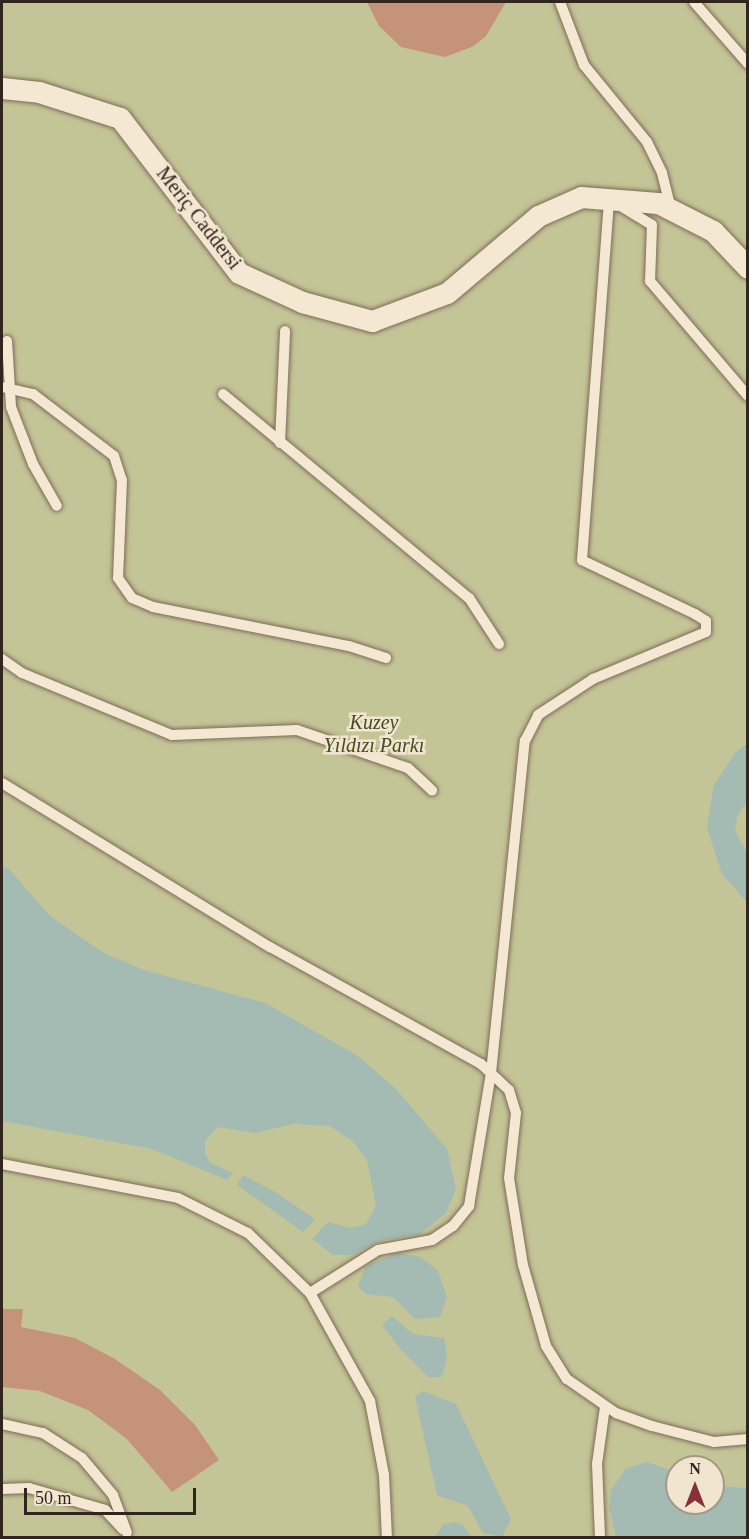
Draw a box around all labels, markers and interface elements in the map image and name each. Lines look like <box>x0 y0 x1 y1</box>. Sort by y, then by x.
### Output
street label: Meriç Caddersi <box>151 162 247 274</box>
park label: Kuzey Yıldızı Parkı <box>324 711 424 758</box>
north arrow <box>665 1455 725 1515</box>
text: N <box>689 1460 701 1477</box>
scale bar <box>27 1476 200 1514</box>
text: 50 m <box>35 1488 72 1508</box>

